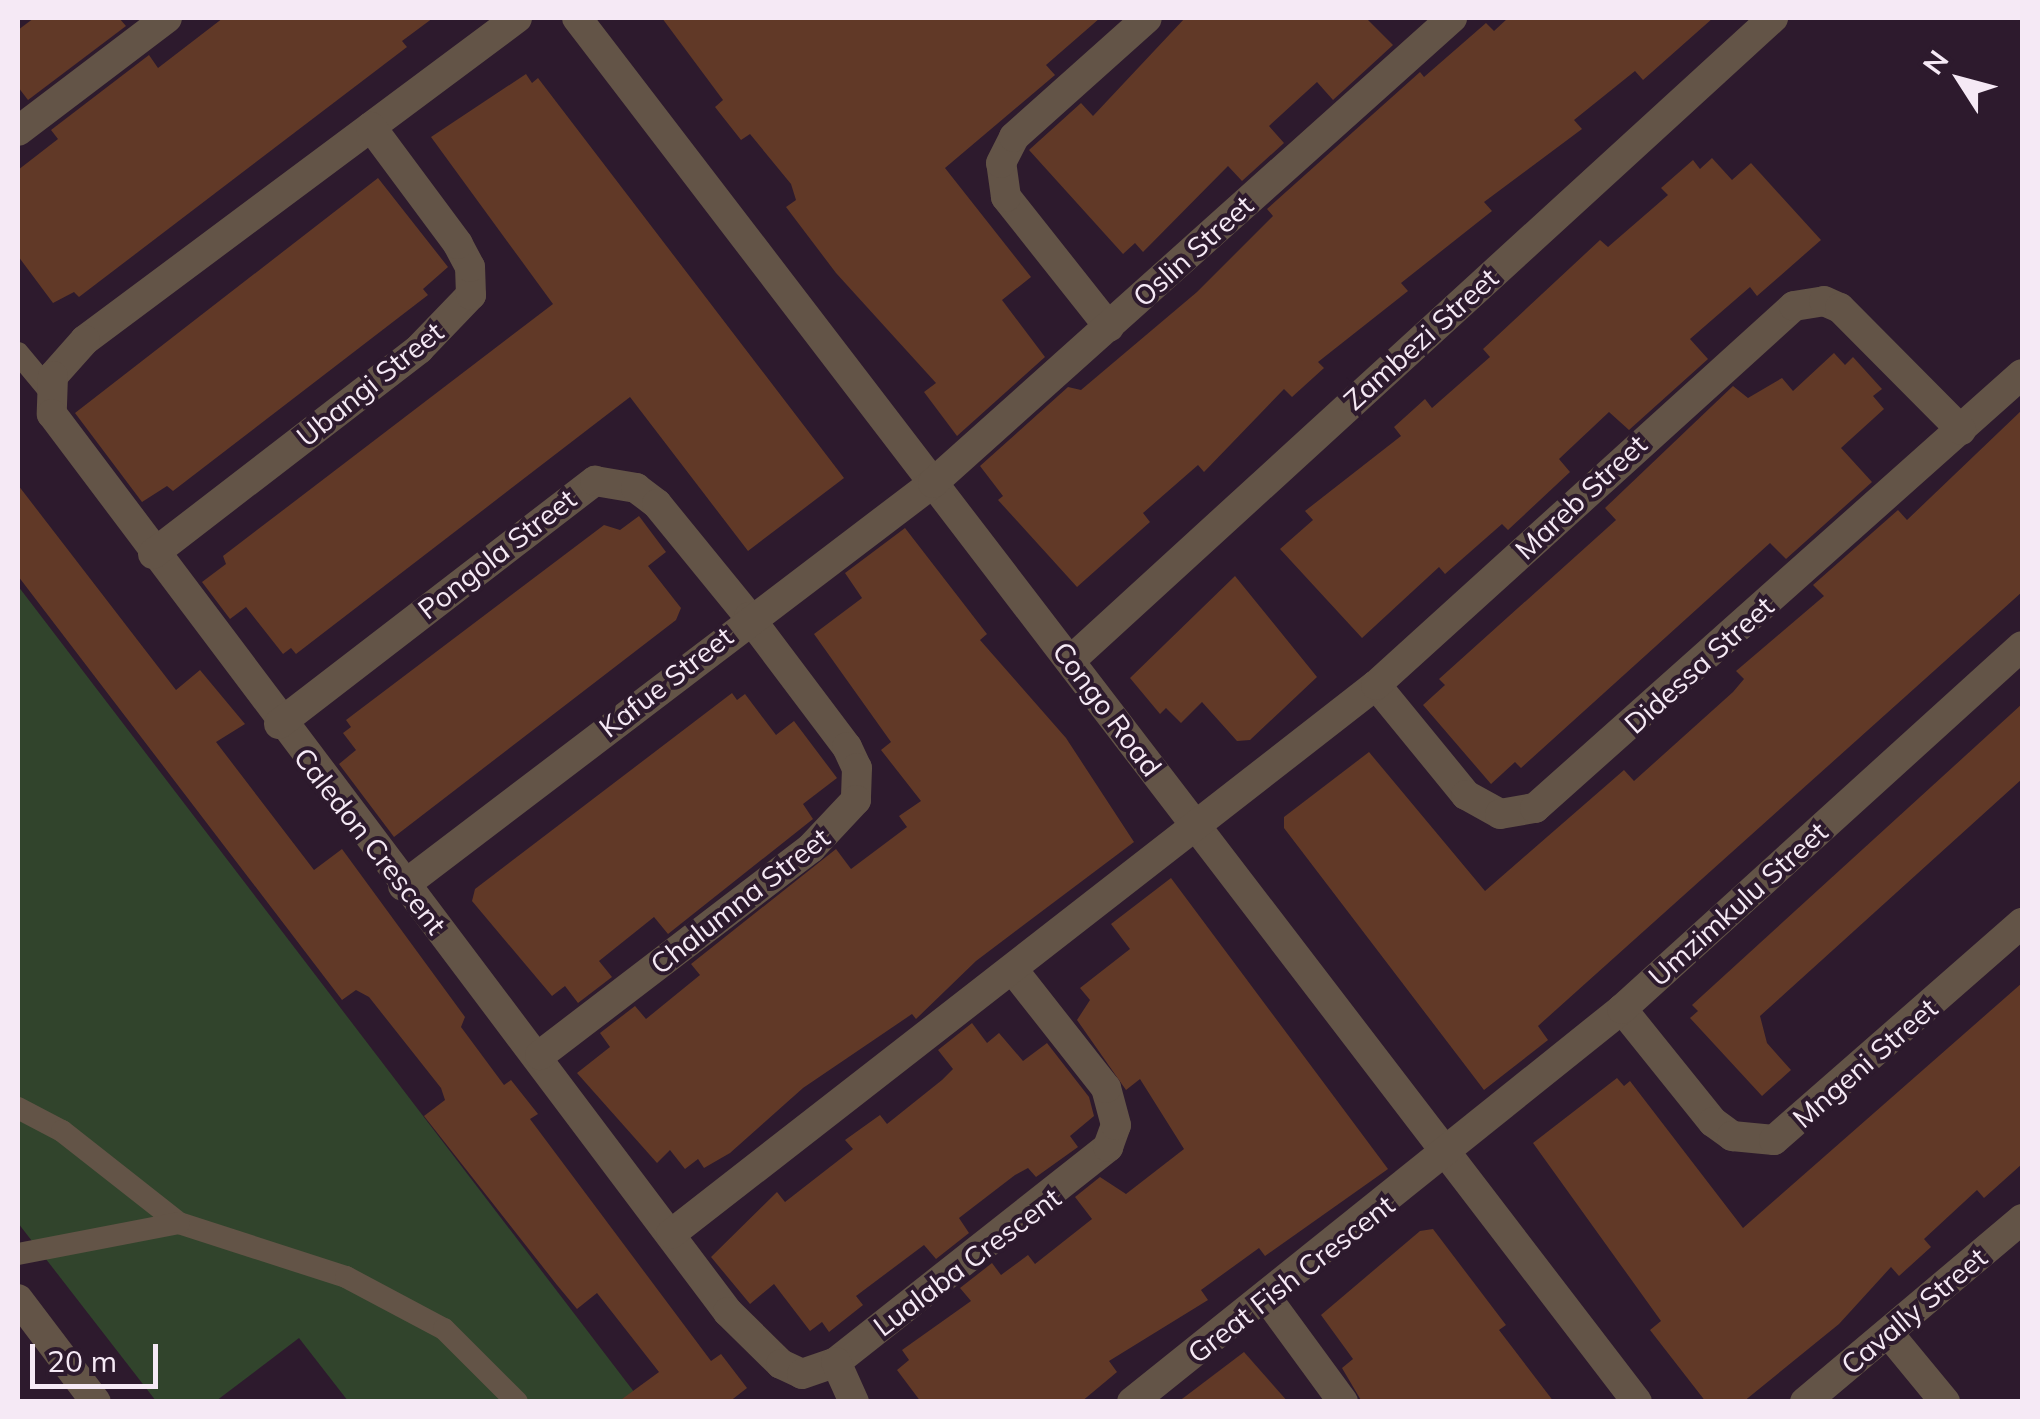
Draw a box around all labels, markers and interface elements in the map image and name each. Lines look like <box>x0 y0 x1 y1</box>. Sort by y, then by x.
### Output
north arrow <box>1910 30 2010 130</box>
text: N <box>1915 43 1956 81</box>
street label: Oslin Street <box>1126 188 1260 314</box>
street label: Zambezi Street <box>1337 261 1505 417</box>
street label: Ubangi Street <box>290 315 450 453</box>
street label: Mareb Street <box>1508 428 1654 566</box>
street label: Pongola Street <box>411 482 583 626</box>
street label: Didessa Street <box>1618 589 1780 741</box>
street label: Kafue Street <box>593 619 739 745</box>
street label: Congo Road <box>1046 635 1168 783</box>
street label: Caledon Crescent <box>287 741 453 941</box>
street label: Umzimkulu Street <box>1642 815 1834 993</box>
street label: Chalumna Street <box>644 821 836 981</box>
street label: Mngeni Street <box>1786 991 1944 1135</box>
street label: Lualaba Crescent <box>867 1181 1067 1343</box>
street label: Great Fish Crescent <box>1181 1188 1401 1370</box>
street label: Cavally Street <box>1834 1240 1994 1382</box>
scale bar <box>35 1324 162 1386</box>
text: 20 m <box>47 1342 117 1380</box>

